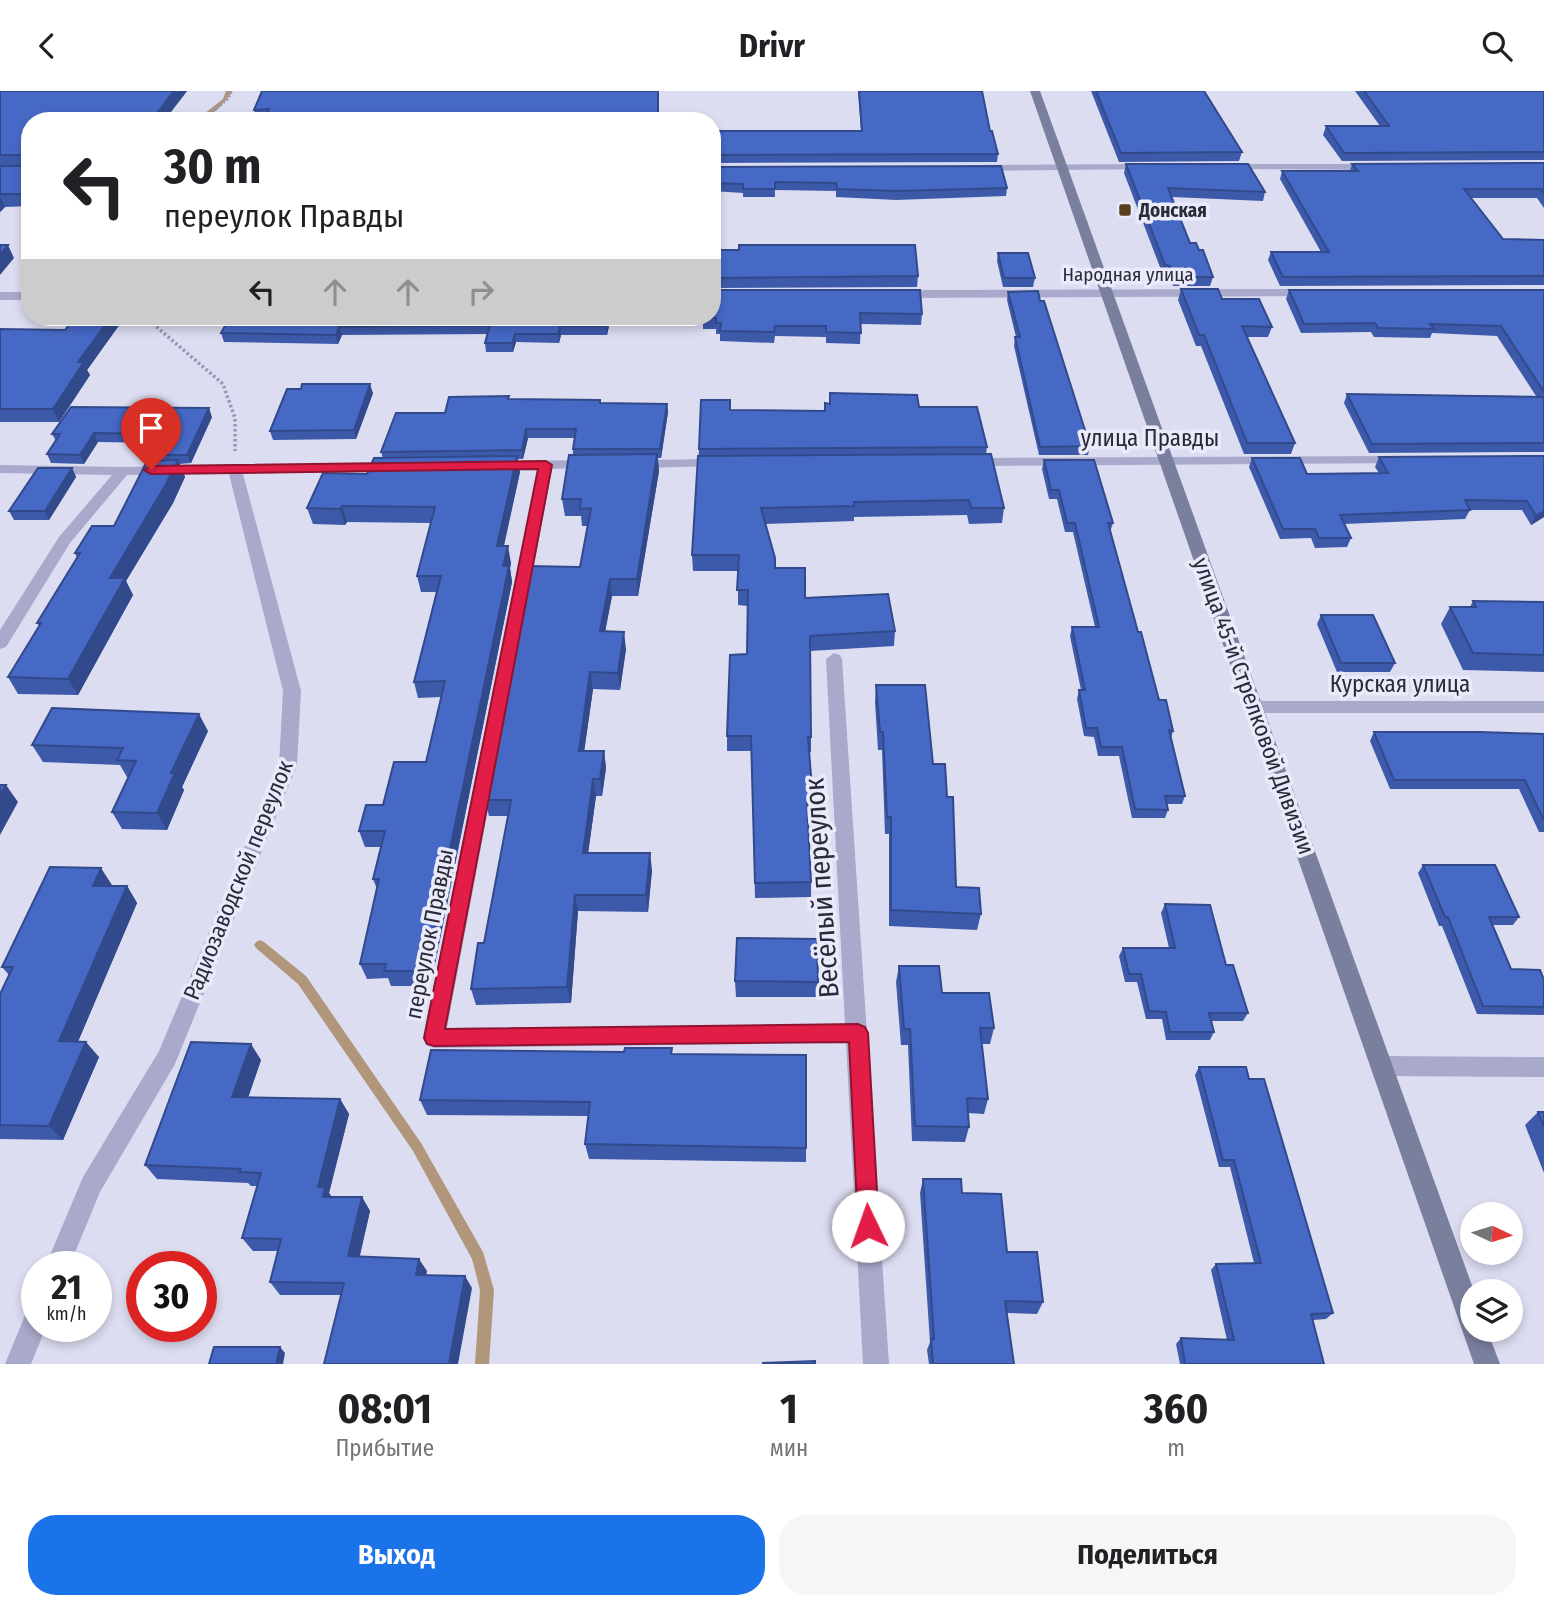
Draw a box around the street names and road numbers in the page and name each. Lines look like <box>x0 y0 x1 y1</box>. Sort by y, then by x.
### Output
street label: Народная улица <box>1062 263 1194 286</box>
street label: улица Правды <box>1081 424 1219 452</box>
street label: улица 45-й Стрелковой Дивизии <box>1187 554 1321 858</box>
street label: Курская улица <box>1330 670 1470 698</box>
street label: Радиозаводской переулок <box>177 756 299 1004</box>
street label: Весёлый переулок <box>797 777 846 999</box>
street label: переулок Правды <box>399 847 459 1021</box>

